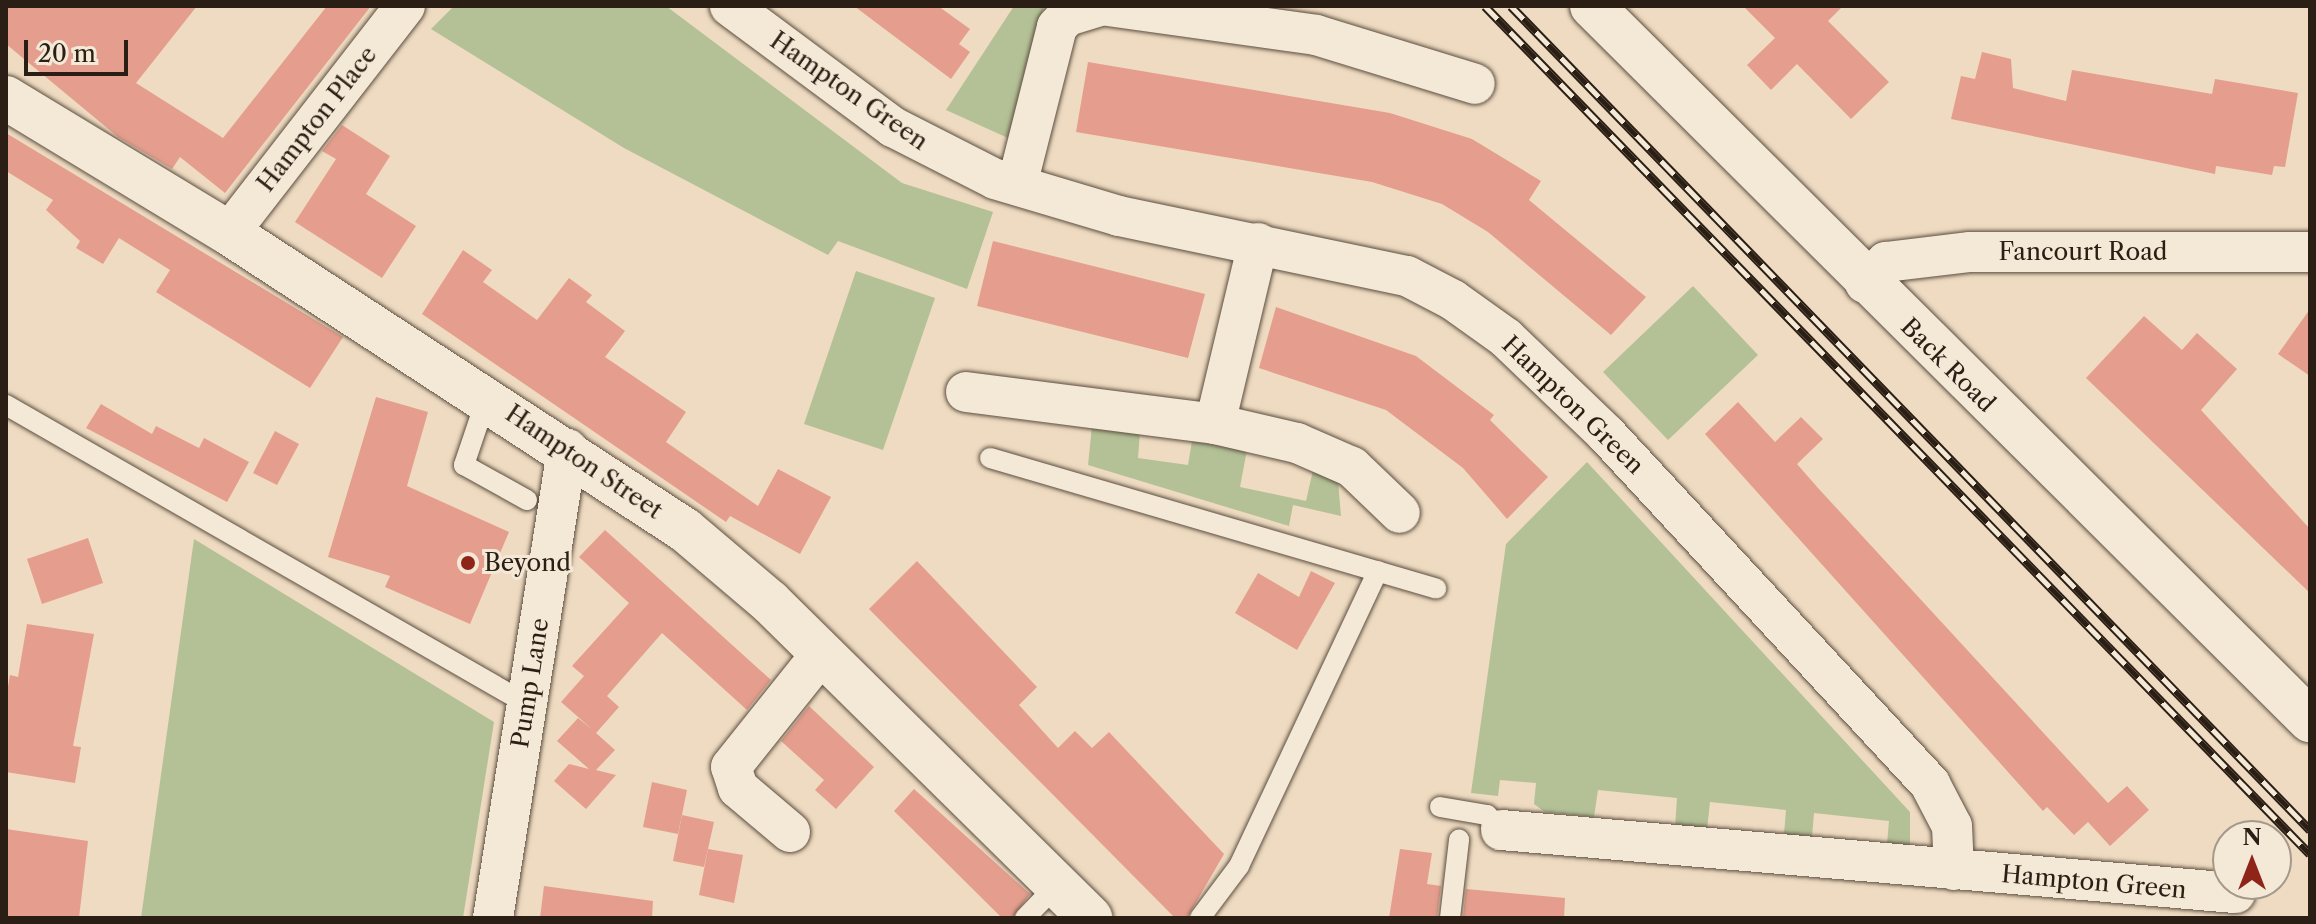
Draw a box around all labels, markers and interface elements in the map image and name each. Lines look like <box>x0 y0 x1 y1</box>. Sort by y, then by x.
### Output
scale bar <box>28 24 132 74</box>
street label: Hampton Green <box>765 26 933 156</box>
text: 20 m <box>38 39 96 68</box>
street label: Hampton Place <box>251 41 383 197</box>
street label: Fancourt Road <box>1999 238 2167 266</box>
street label: Back Road <box>1895 312 2001 418</box>
street label: Hampton Green <box>1496 330 1650 480</box>
street label: Hampton Street <box>500 399 668 525</box>
place label: Beyond <box>484 549 571 577</box>
marker: Beyond <box>459 554 477 572</box>
street label: Pump Lane <box>506 616 554 750</box>
north arrow <box>2212 820 2292 900</box>
text: N <box>2242 824 2262 851</box>
street label: Hampton Green <box>2000 860 2188 904</box>

